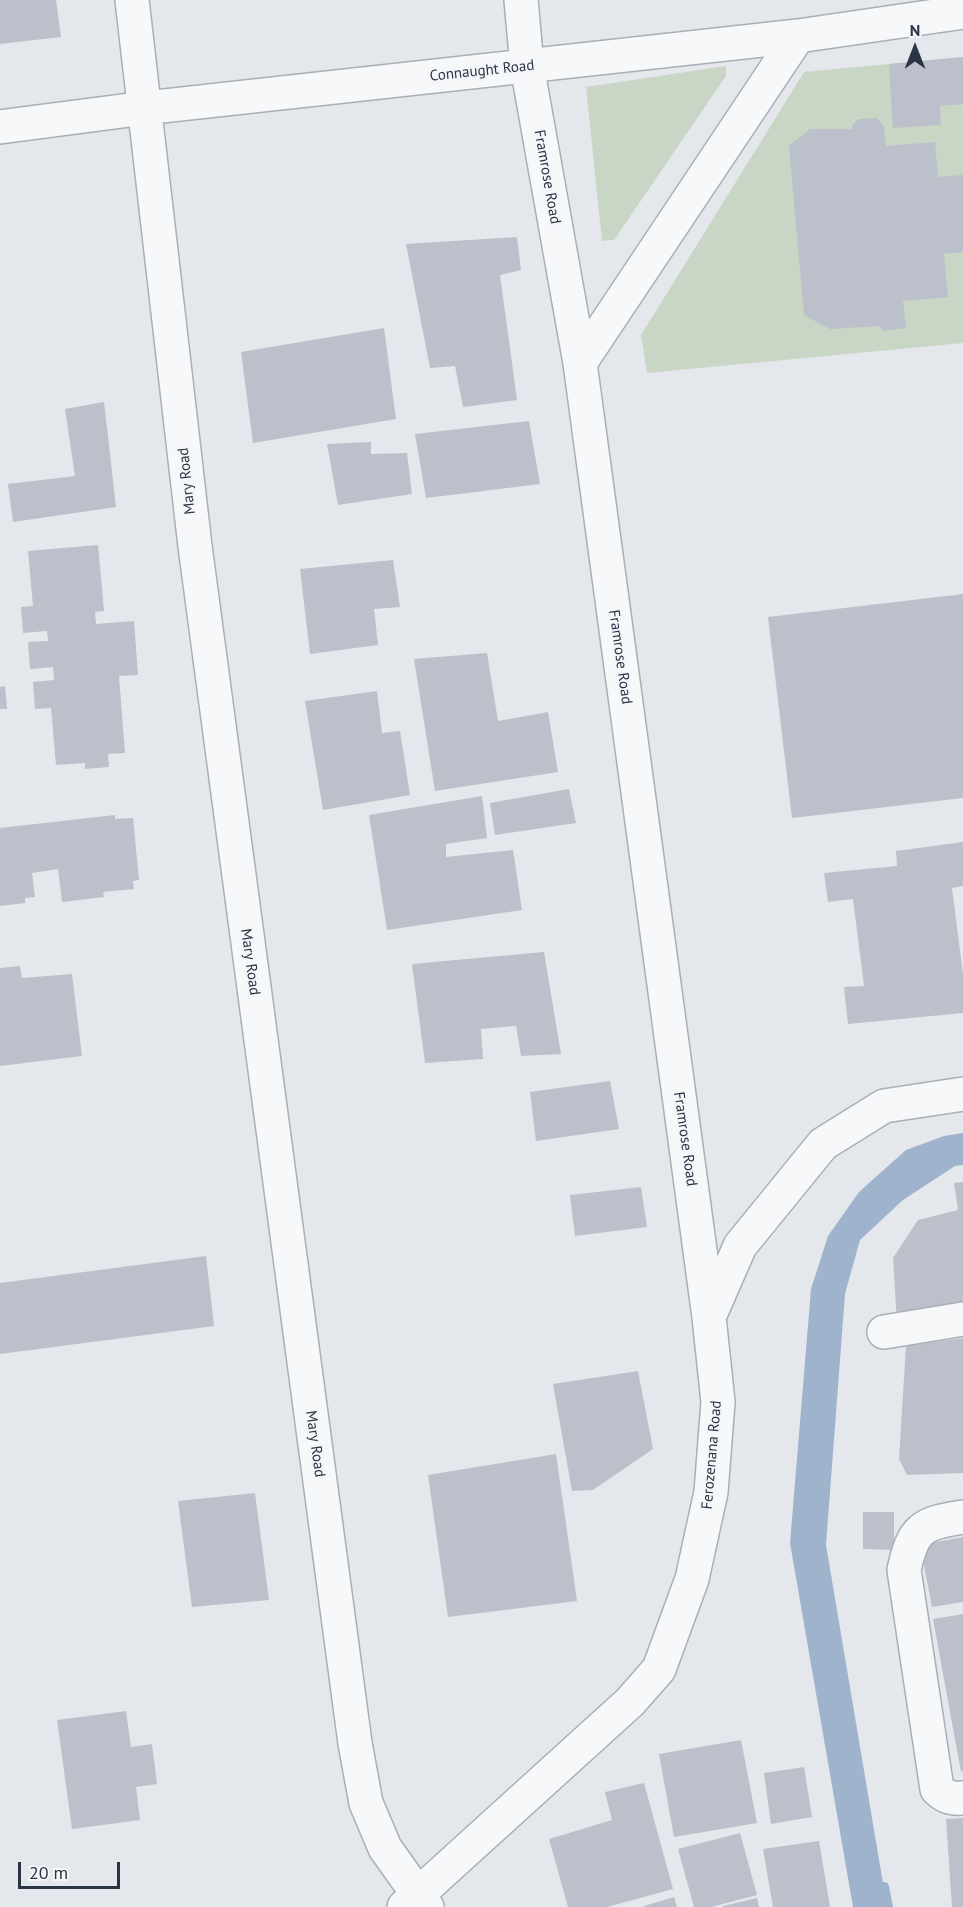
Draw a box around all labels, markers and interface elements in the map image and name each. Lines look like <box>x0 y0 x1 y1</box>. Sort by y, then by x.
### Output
north arrow <box>885 18 945 78</box>
text: N <box>910 20 920 40</box>
street label: Connaught Road <box>429 57 535 85</box>
street label: Framrose Road <box>530 129 564 225</box>
street label: Mary Road <box>175 447 199 515</box>
street label: Framrose Road <box>604 609 636 705</box>
street label: Mary Road <box>236 927 264 997</box>
street label: Framrose Road <box>669 1091 701 1187</box>
street label: Ferozenana Road <box>698 1400 726 1510</box>
street label: Mary Road <box>301 1409 329 1479</box>
scale bar <box>21 1850 123 1888</box>
text: 20 m <box>29 1861 68 1884</box>

